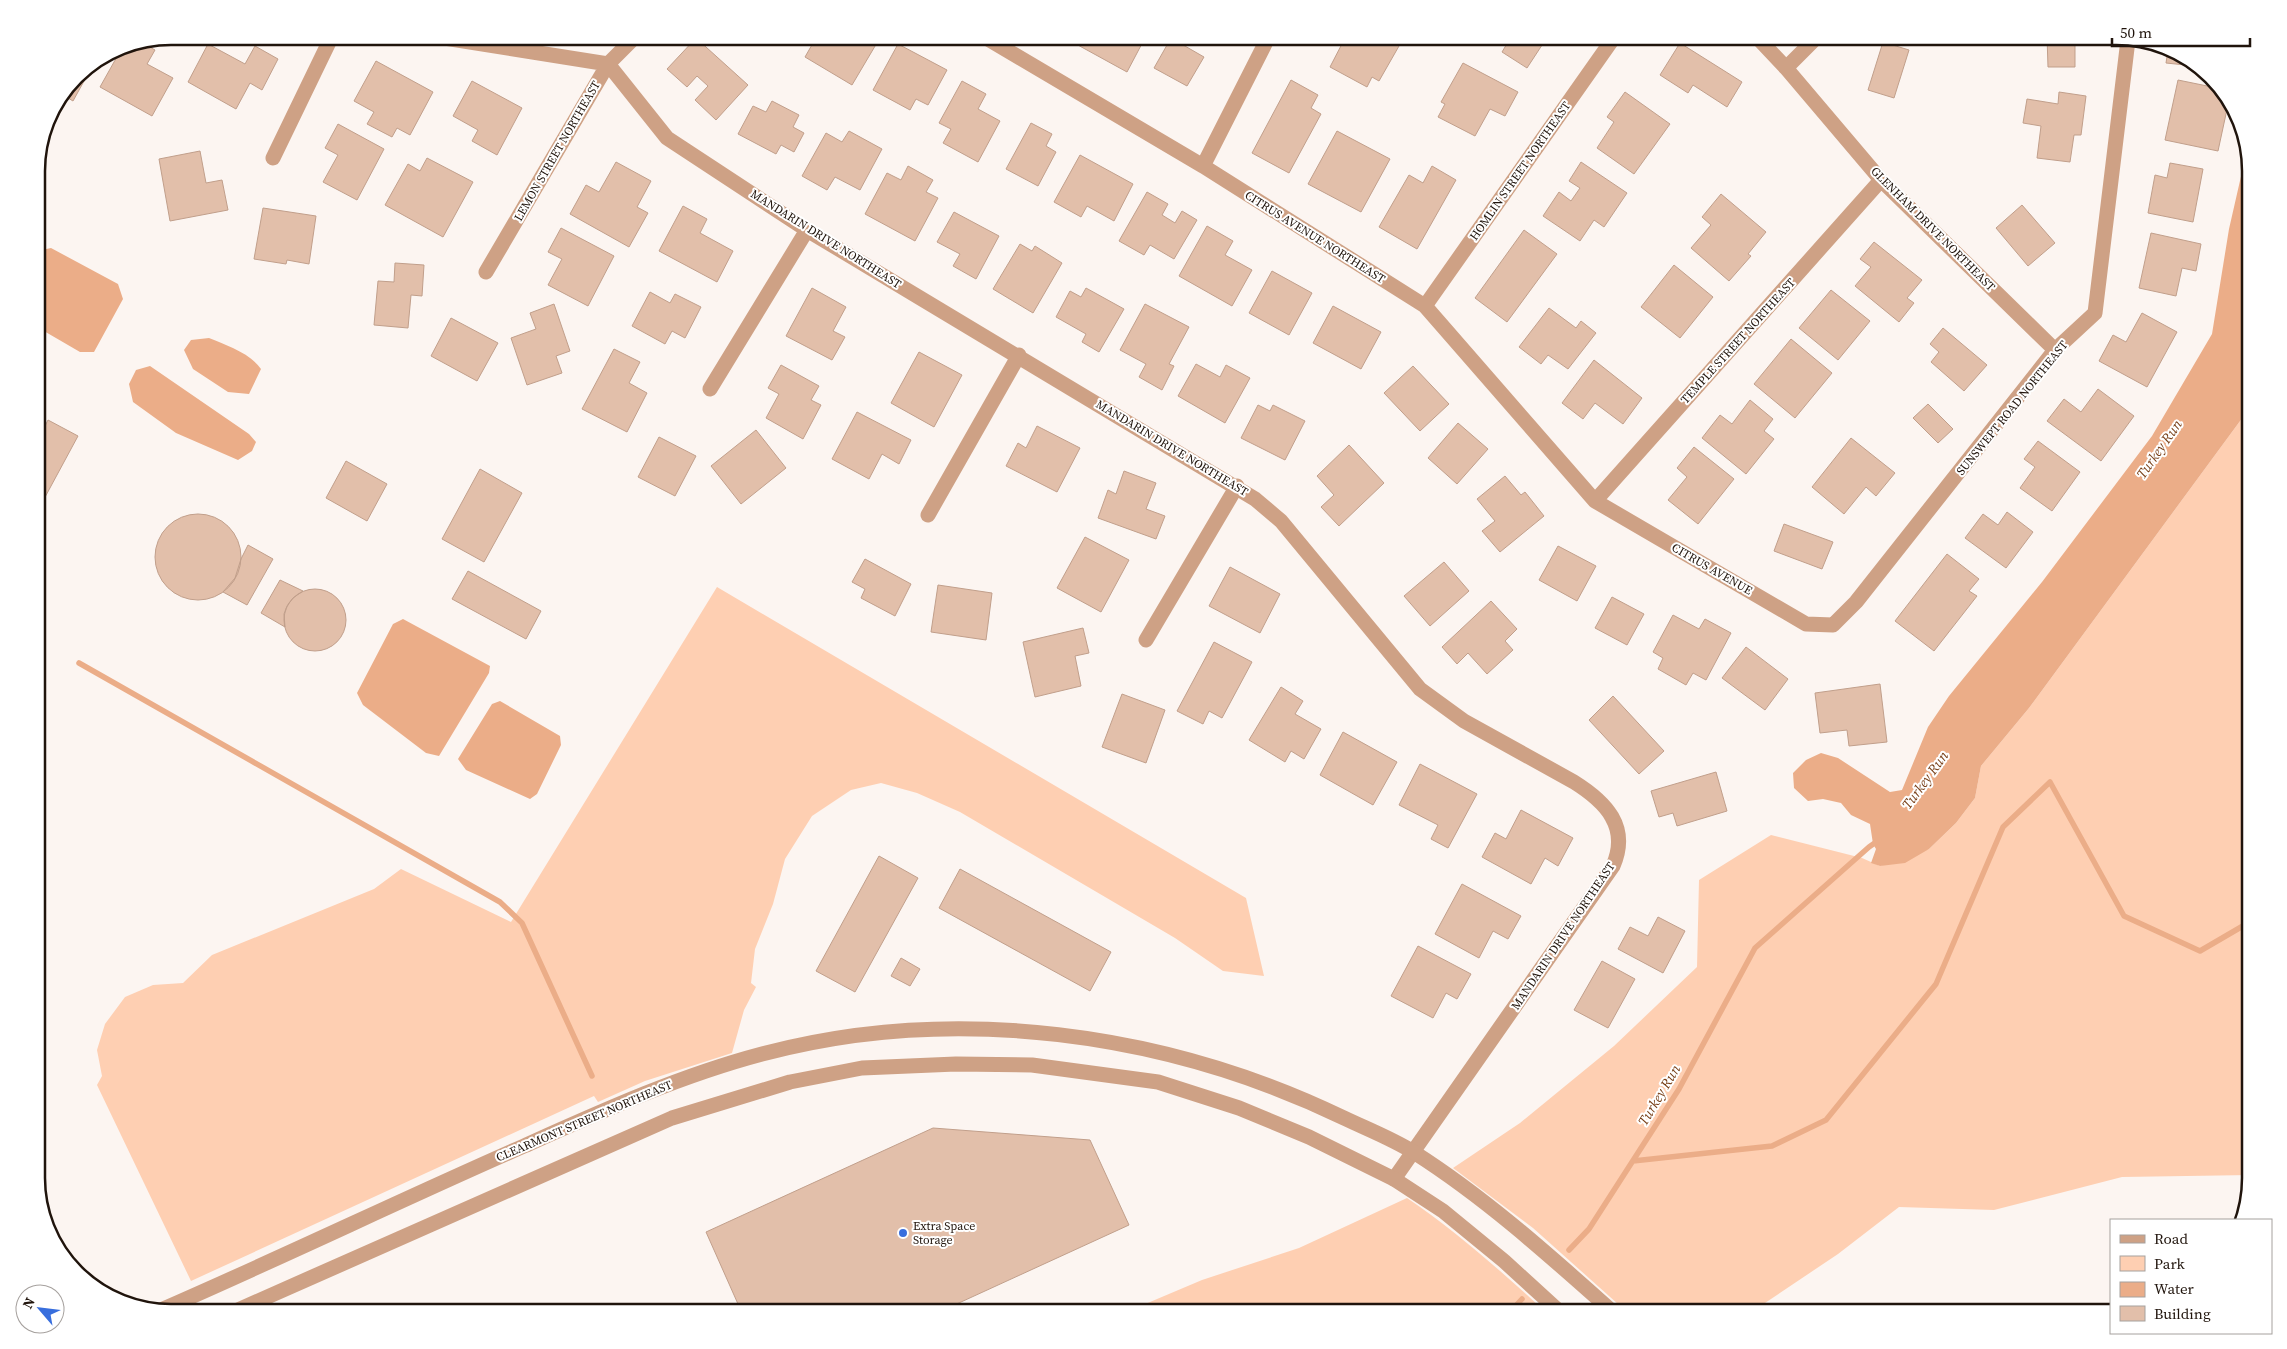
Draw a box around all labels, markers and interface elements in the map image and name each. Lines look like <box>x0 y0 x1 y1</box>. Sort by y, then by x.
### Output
scale bar <box>2112 15 2250 47</box>
text: 50 m <box>2120 22 2152 43</box>
street label: LEMON STREET NORTHEAST <box>510 77 604 224</box>
street label: HOMLIN STREET NORTHEAST <box>1466 98 1575 244</box>
street label: GLENHAM DRIVE NORTHEAST <box>1867 163 1999 295</box>
street label: MANDARIN DRIVE NORTHEAST <box>748 186 905 293</box>
street label: CITRUS AVENUE NORTHEAST <box>1242 187 1389 287</box>
street label: TEMPLE STREET NORTHEAST <box>1677 274 1799 407</box>
street label: SUNSWEPT ROAD NORTHEAST <box>1953 337 2072 479</box>
street label: MANDARIN DRIVE NORTHEAST <box>1093 396 1252 500</box>
water label: Turkey Run <box>2131 415 2187 482</box>
street label: CITRUS AVENUE <box>1669 539 1755 599</box>
water label: Turkey Run <box>1897 747 1953 813</box>
street label: MANDARIN DRIVE NORTHEAST <box>1507 858 1619 1013</box>
water label: Turkey Run <box>1633 1061 1685 1129</box>
street label: CLEARMONT STREET NORTHEAST <box>494 1076 675 1165</box>
place label: Extra Space Storage <box>913 1218 975 1248</box>
legend <box>2110 1219 2272 1334</box>
marker: Extra Space Storage <box>897 1227 909 1239</box>
text: Road <box>2154 1228 2188 1249</box>
text: Park <box>2154 1253 2186 1274</box>
text: Water <box>2154 1278 2195 1299</box>
north arrow <box>15 1284 65 1334</box>
text: N <box>17 1294 40 1312</box>
text: Building <box>2154 1303 2211 1324</box>

